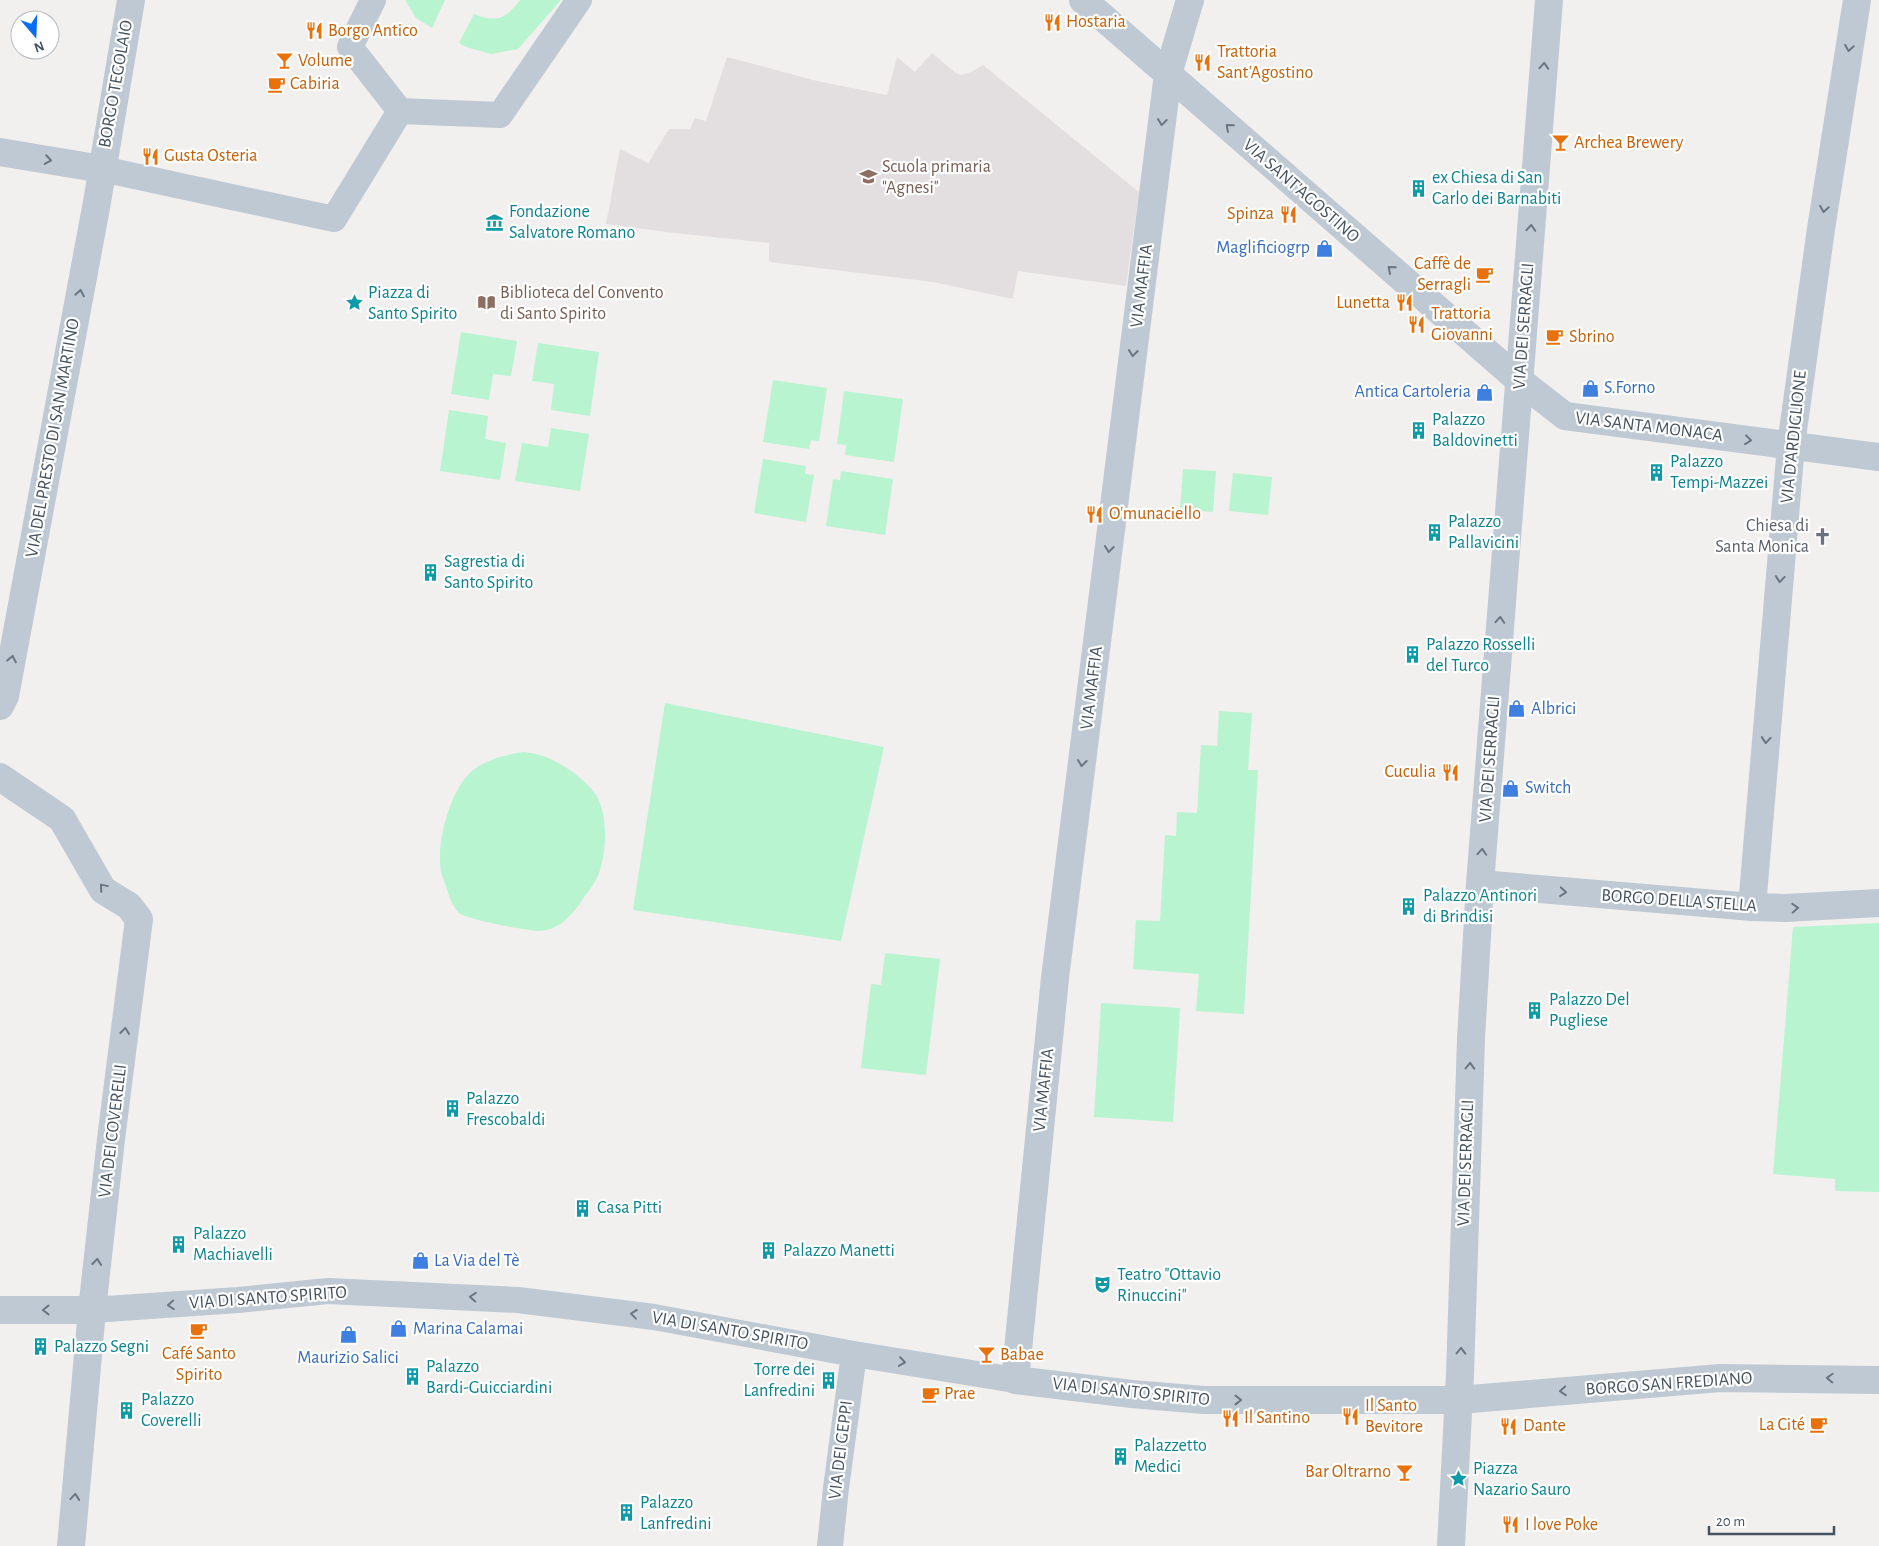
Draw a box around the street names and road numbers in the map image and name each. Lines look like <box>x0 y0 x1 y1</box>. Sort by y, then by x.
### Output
street label: BORGO TEGOLAIO <box>96 19 136 149</box>
street label: VIA SANT'AGOSTINO <box>1239 136 1363 246</box>
street label: VIA MAFFIA <box>1128 243 1156 329</box>
street label: VIA DEI SERRAGLI <box>1511 262 1537 390</box>
street label: VIA DEL PRESTO DI SAN MARTINO <box>23 317 83 559</box>
street label: VIA D'ARDIGLIONE <box>1778 369 1810 504</box>
street label: VIA SANTA MONACA <box>1574 409 1724 445</box>
street label: VIA MAFFIA <box>1078 645 1106 731</box>
street label: VIA DEI SERRAGLI <box>1477 695 1503 823</box>
street label: BORGO DELLA STELLA <box>1601 887 1758 915</box>
street label: VIA MAFFIA <box>1031 1047 1057 1133</box>
street label: VIA DEI COVERELLI <box>96 1063 130 1199</box>
street label: VIA DEI SERRAGLI <box>1455 1099 1477 1227</box>
street label: VIA DI SANTO SPIRITO <box>189 1284 347 1312</box>
street label: VIA DI SANTO SPIRITO <box>651 1308 809 1354</box>
street label: BORGO SAN FREDIANO <box>1585 1369 1753 1399</box>
street label: VIA DI SANTO SPIRITO <box>1051 1375 1211 1409</box>
street label: VIA DEI GEPPI <box>826 1400 856 1500</box>

